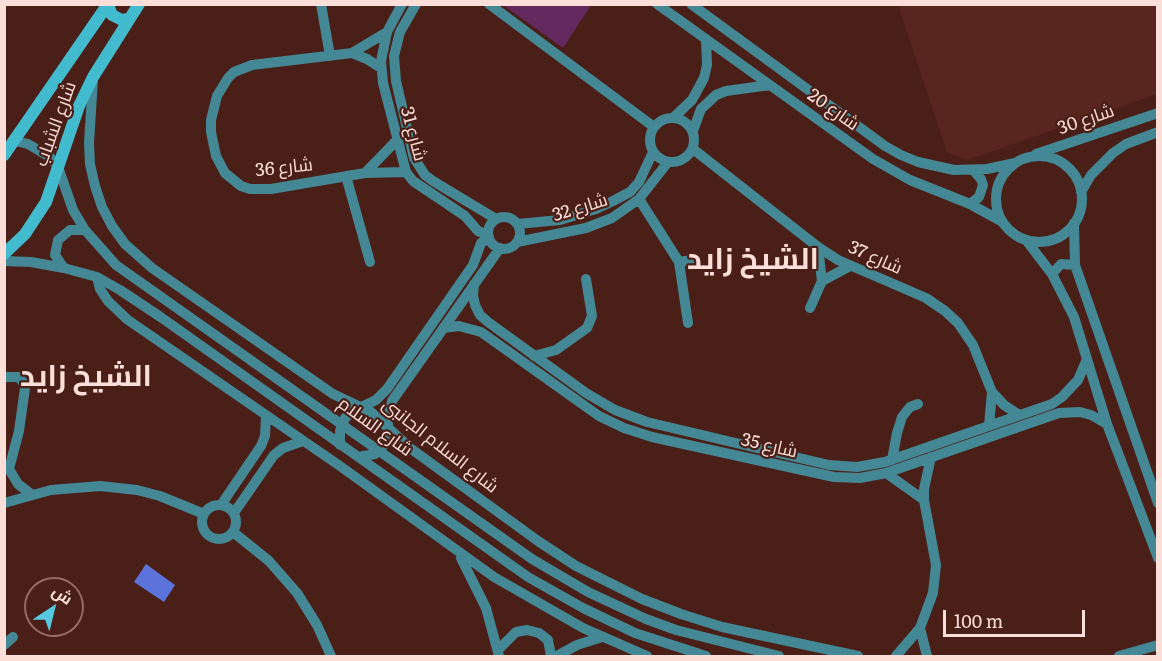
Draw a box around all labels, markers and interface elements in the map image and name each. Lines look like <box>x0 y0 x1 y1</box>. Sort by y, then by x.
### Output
street label: شارع الشباب <box>31 79 81 169</box>
street label: شارع 20 <box>803 85 863 135</box>
street label: شارع 30 <box>1055 100 1117 140</box>
street label: شارع 31 <box>395 104 431 164</box>
street label: شارع 36 <box>254 154 314 182</box>
street label: شارع 32 <box>550 189 610 227</box>
street label: شارع 37 <box>845 237 905 279</box>
district label: الشيخ زايد <box>687 242 819 278</box>
district label: الشيخ زايد <box>20 359 152 395</box>
street label: شارع السلام <box>333 393 417 461</box>
street label: شارع السلام الجانبى <box>378 394 502 498</box>
street label: شارع 35 <box>739 429 799 463</box>
north arrow <box>24 577 84 637</box>
text: ش <box>48 578 78 610</box>
scale bar <box>946 598 1088 636</box>
text: 100 m <box>954 607 1003 634</box>

